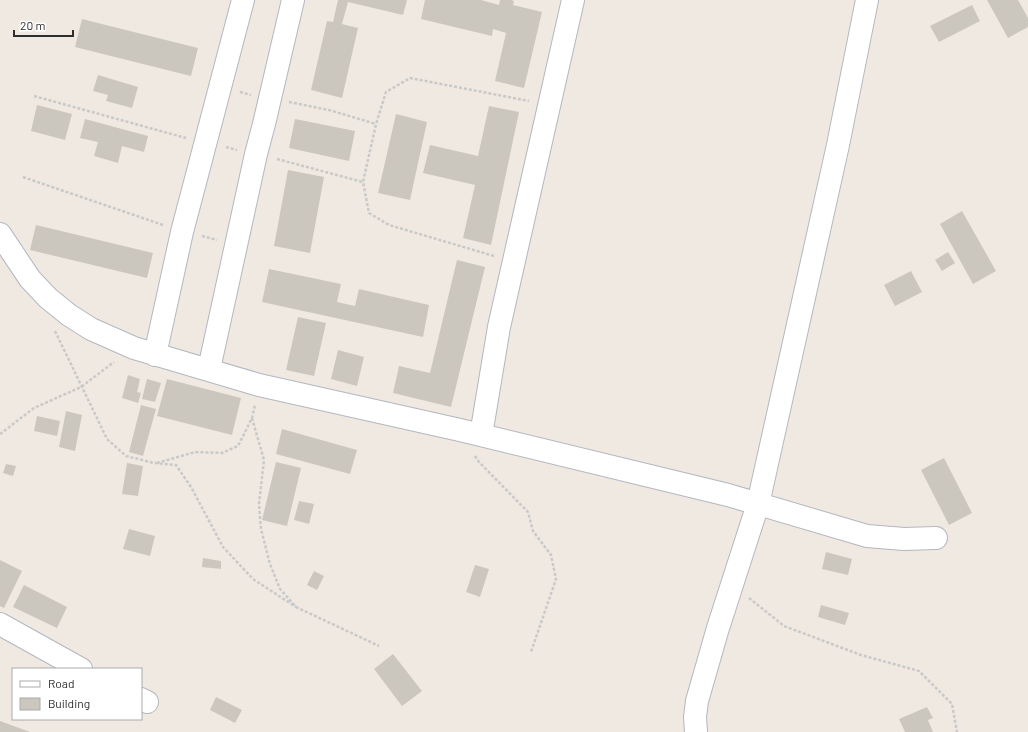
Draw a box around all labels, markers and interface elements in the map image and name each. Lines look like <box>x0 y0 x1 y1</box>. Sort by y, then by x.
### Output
scale bar <box>14 12 73 38</box>
text: 20 m <box>20 18 46 32</box>
legend <box>12 668 142 720</box>
text: Road <box>48 676 75 690</box>
text: Building <box>48 696 90 710</box>

